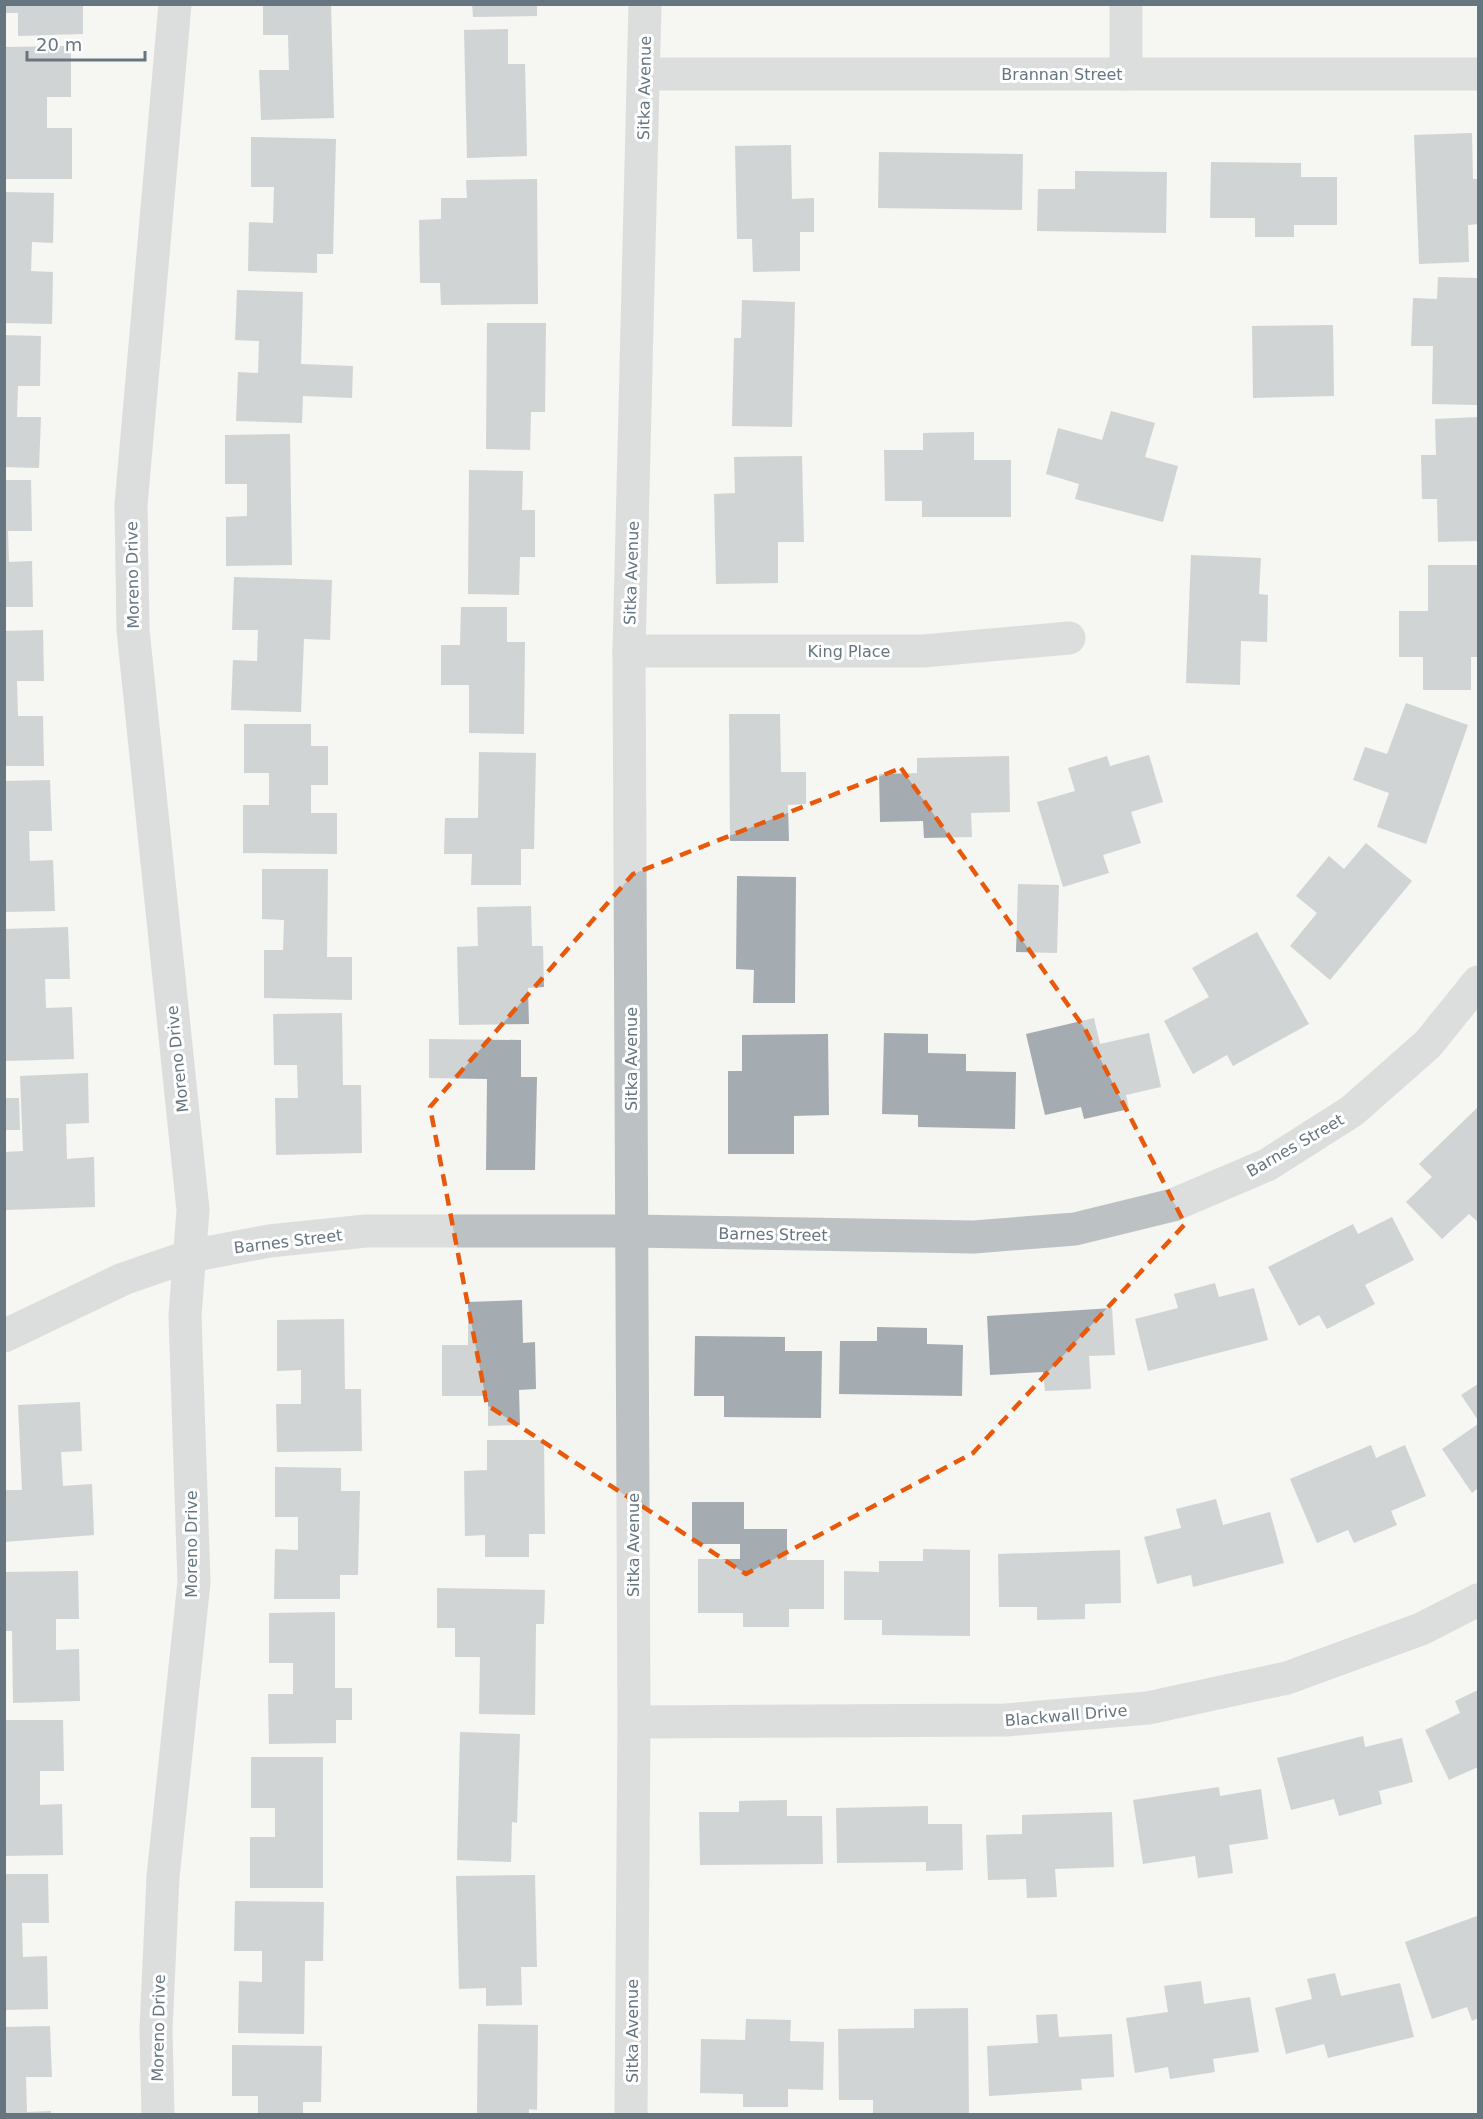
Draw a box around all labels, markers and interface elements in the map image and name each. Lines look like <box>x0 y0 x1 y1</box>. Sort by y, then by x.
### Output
scale bar <box>27 24 146 62</box>
text: 20 m <box>36 34 82 55</box>
street label: Sitka Avenue <box>634 36 655 140</box>
street label: Brannan Street <box>1001 65 1123 84</box>
street label: Moreno Drive <box>122 521 143 629</box>
street label: Sitka Avenue <box>620 521 643 625</box>
street label: King Place <box>808 642 890 661</box>
street label: Moreno Drive <box>162 1005 193 1113</box>
street label: Sitka Avenue <box>622 1007 641 1111</box>
street label: Barnes Street <box>1243 1110 1347 1181</box>
street label: Barnes Street <box>718 1224 828 1245</box>
street label: Barnes Street <box>233 1225 343 1258</box>
street label: Moreno Drive <box>182 1490 201 1598</box>
street label: Sitka Avenue <box>624 1493 643 1597</box>
street label: Blackwall Drive <box>1004 1701 1128 1730</box>
street label: Moreno Drive <box>148 1974 169 2082</box>
street label: Sitka Avenue <box>623 1979 642 2083</box>

